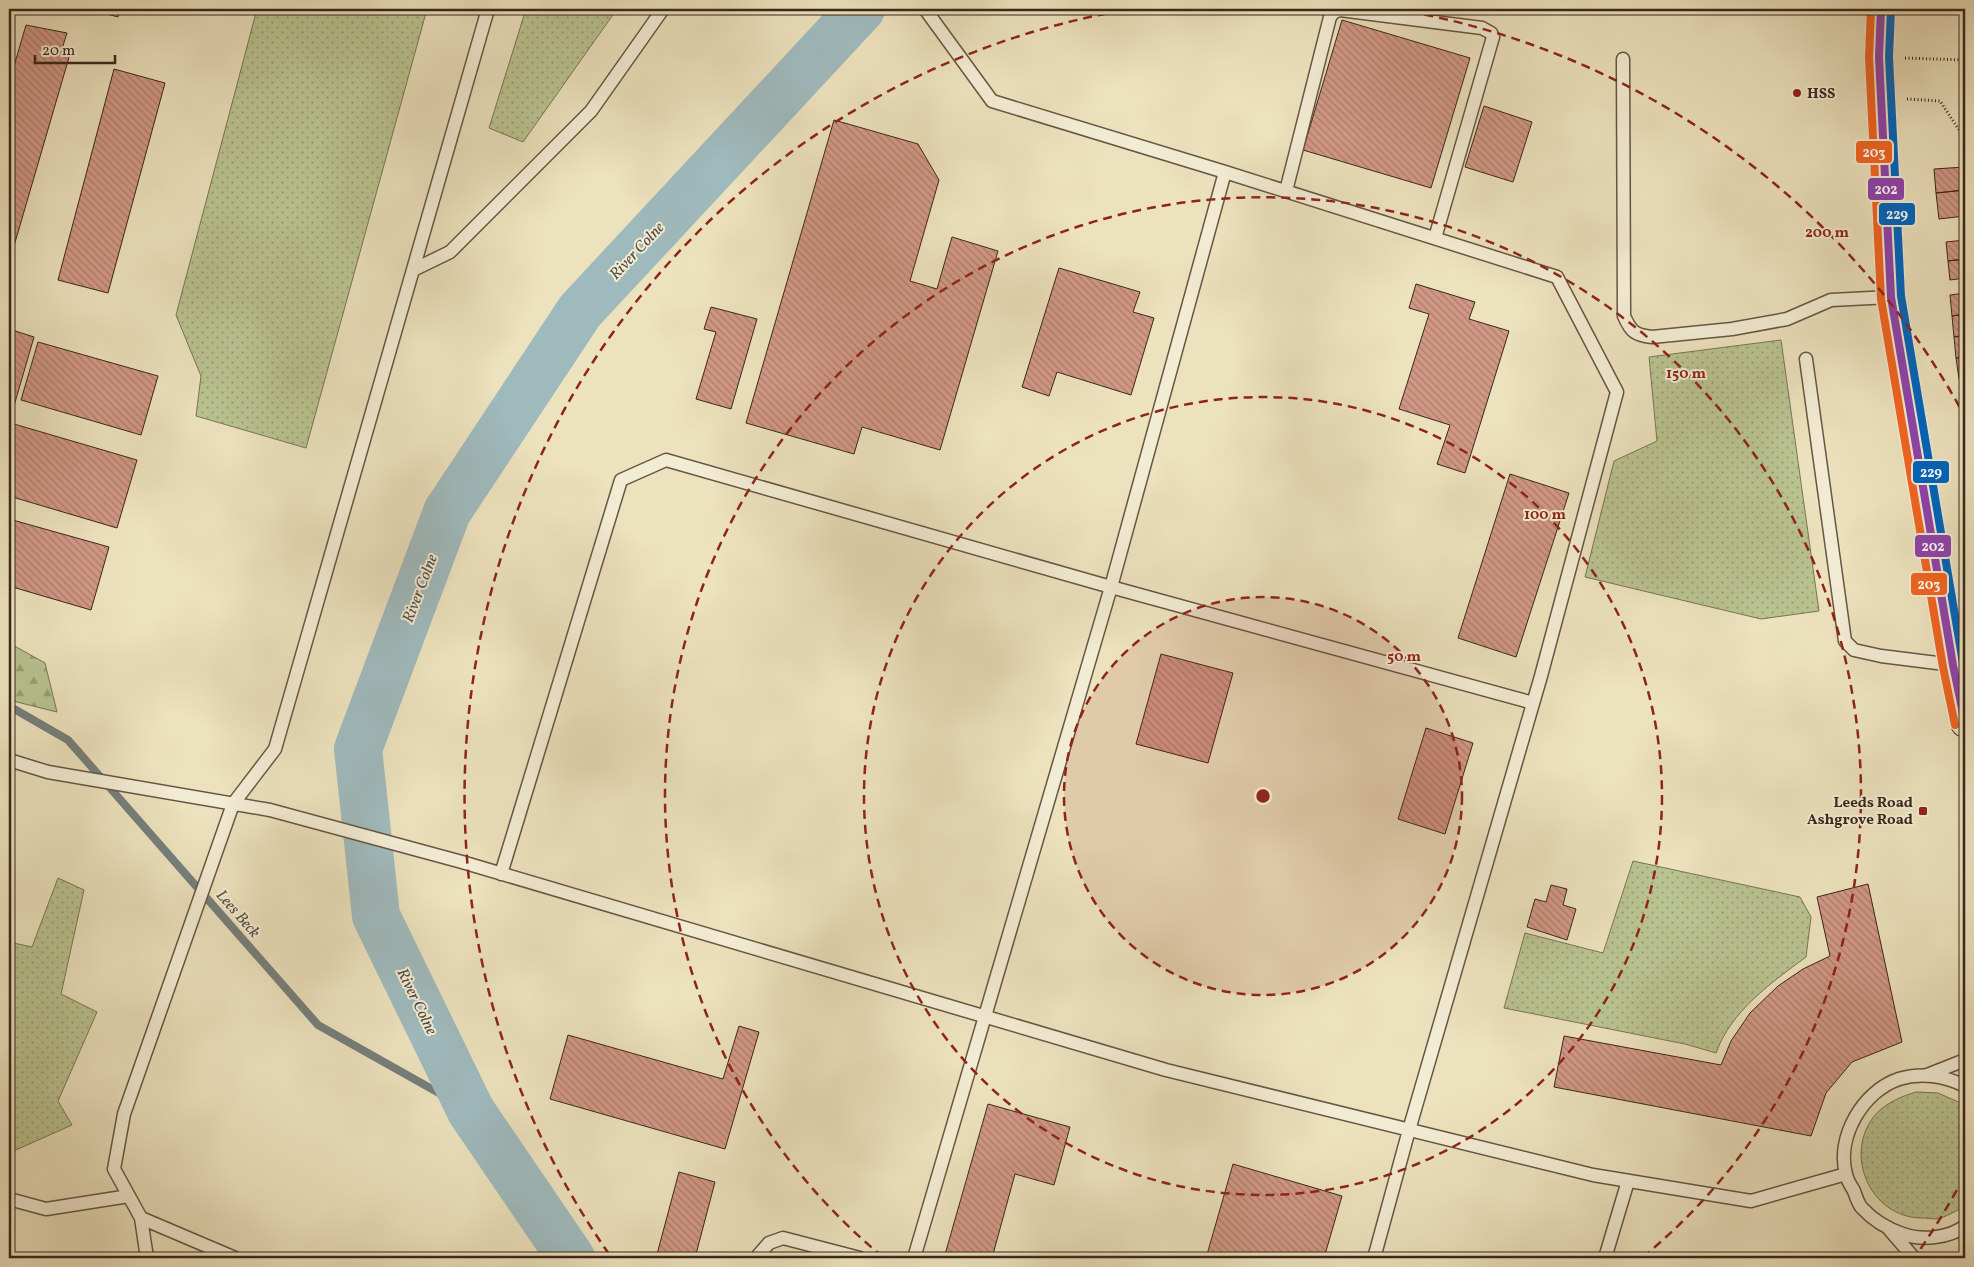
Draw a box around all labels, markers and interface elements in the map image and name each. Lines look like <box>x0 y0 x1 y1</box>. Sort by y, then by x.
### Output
scale bar <box>35 32 115 64</box>
text: 20 m <box>42 41 75 62</box>
place label: HSS <box>1807 84 1835 105</box>
marker: HSS <box>1791 87 1803 99</box>
line badge: 203 <box>1855 140 1893 164</box>
text: 203 <box>1863 144 1885 163</box>
line badge: 202 <box>1867 177 1905 201</box>
text: 202 <box>1874 181 1898 200</box>
line badge: 229 <box>1878 202 1916 226</box>
text: 229 <box>1886 206 1908 225</box>
water label: River Colne <box>605 218 670 285</box>
text: 200 m <box>1805 223 1849 244</box>
text: 150 m <box>1666 364 1706 385</box>
line badge: 229 <box>1912 460 1950 484</box>
text: 229 <box>1920 464 1942 483</box>
text: 100 m <box>1524 505 1567 526</box>
line badge: 202 <box>1914 534 1952 558</box>
text: 202 <box>1921 538 1945 557</box>
water label: River Colne <box>398 551 444 626</box>
line badge: 203 <box>1910 572 1948 596</box>
text: 203 <box>1918 576 1940 595</box>
text: 50 m <box>1387 647 1421 668</box>
centre of rings <box>1254 787 1272 805</box>
place label: Leeds Road Ashgrove Road <box>1807 793 1913 831</box>
marker: Leeds Road Ashgrove Road <box>1917 805 1929 817</box>
water label: Lees Beck <box>210 885 265 944</box>
water label: River Colne <box>391 965 442 1039</box>

